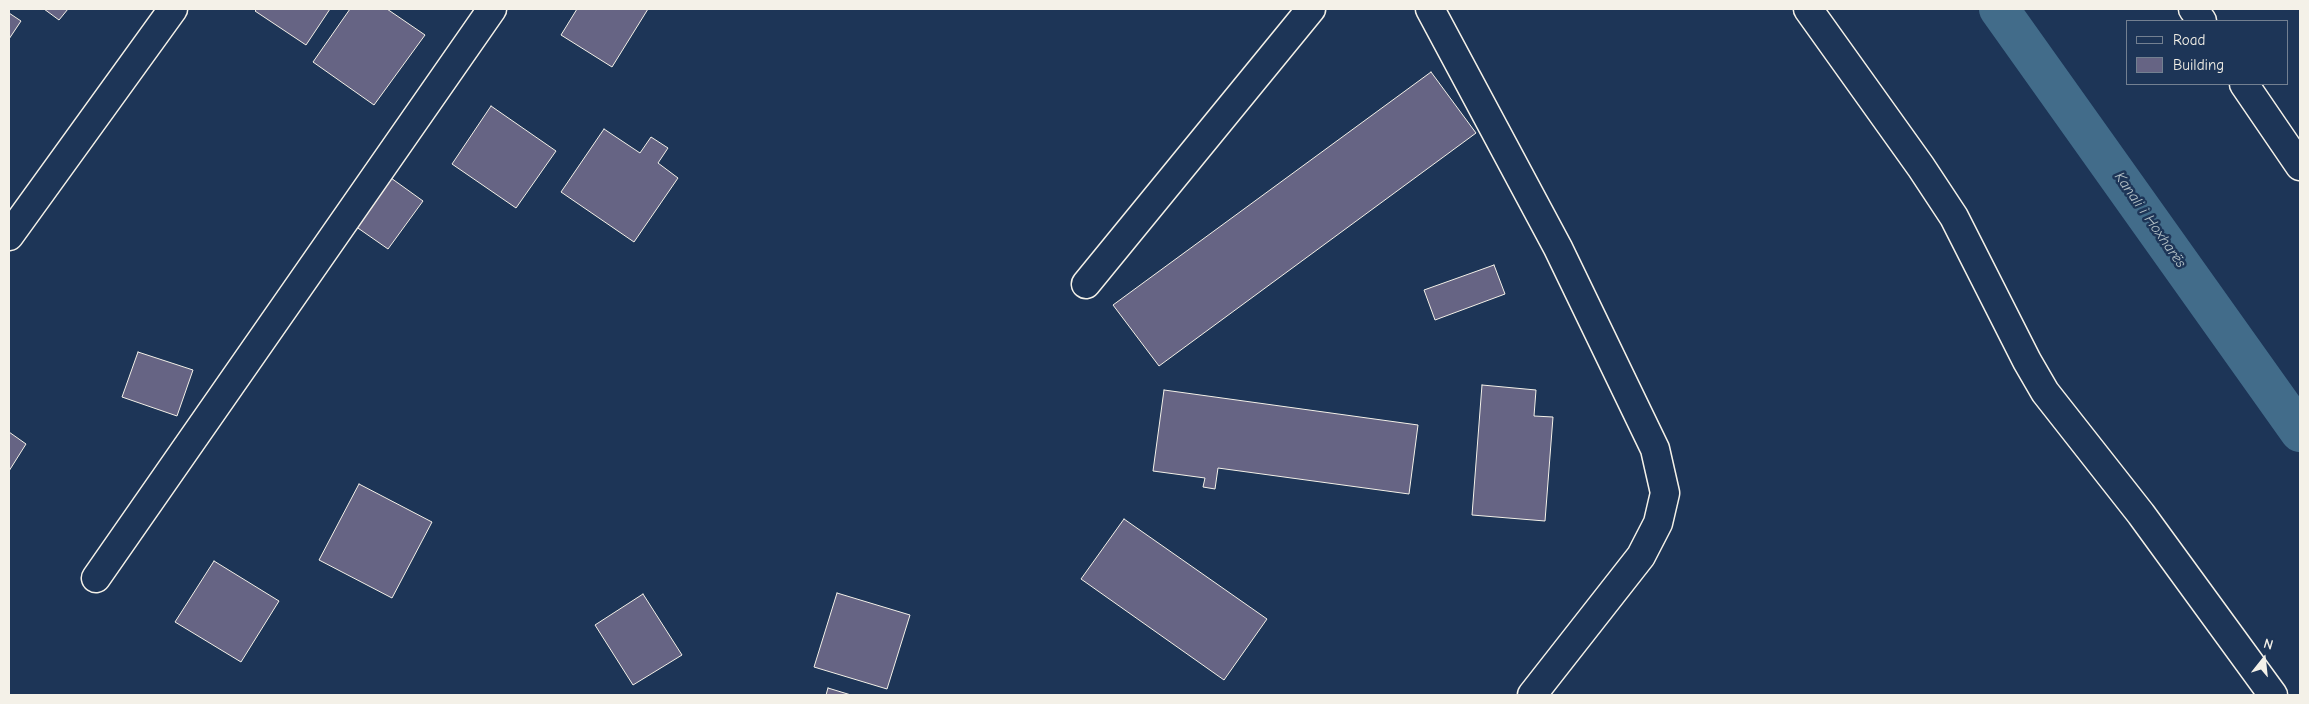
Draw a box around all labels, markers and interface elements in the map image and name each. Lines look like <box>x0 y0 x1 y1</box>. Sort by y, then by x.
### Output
legend <box>2126 20 2289 85</box>
text: Road <box>2173 31 2205 49</box>
text: Building <box>2173 56 2224 74</box>
water label: Kanali i Hoxharës <box>2110 169 2190 271</box>
north arrow <box>2239 634 2289 684</box>
text: N <box>2262 635 2275 654</box>

